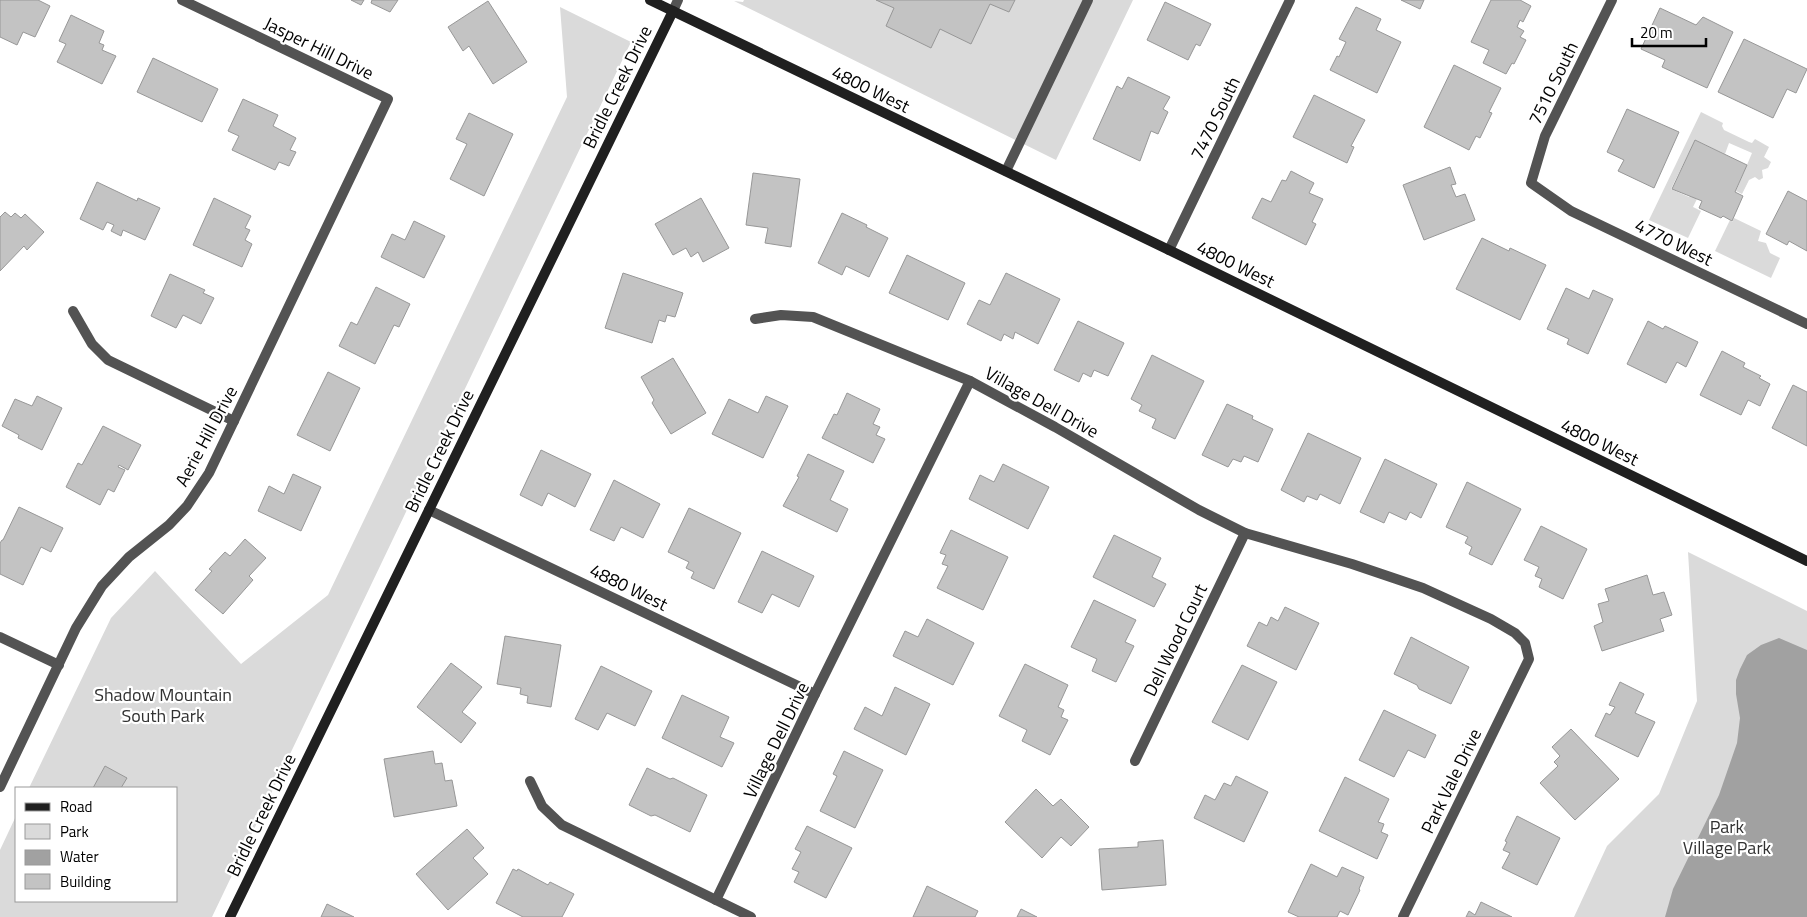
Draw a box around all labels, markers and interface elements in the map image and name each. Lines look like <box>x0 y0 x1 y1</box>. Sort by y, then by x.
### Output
street label: Jasper Hill Drive <box>260 10 378 86</box>
scale bar <box>1632 15 1706 47</box>
street label: Bridle Creek Drive <box>576 21 658 153</box>
text: 20 m <box>1640 21 1673 44</box>
street label: 7510 South <box>1521 37 1585 129</box>
street label: 4800 West <box>827 59 915 120</box>
street label: 7470 South <box>1183 72 1247 164</box>
street label: 4770 West <box>1630 212 1718 273</box>
street label: 4800 West <box>1192 234 1280 295</box>
street label: Village Dell Drive <box>980 360 1104 444</box>
street label: Aerie Hill Drive <box>168 381 244 491</box>
street label: Bridle Creek Drive <box>398 385 480 517</box>
street label: 4800 West <box>1556 412 1644 473</box>
street label: 4880 West <box>585 557 673 618</box>
street label: Dell Wood Court <box>1136 579 1214 701</box>
street label: Village Dell Drive <box>736 677 816 803</box>
park label: Shadow Mountain South Park <box>94 681 232 729</box>
street label: Park Vale Drive <box>1414 724 1488 838</box>
street label: Bridle Creek Drive <box>220 749 302 881</box>
legend <box>15 787 178 902</box>
text: Road <box>60 795 92 818</box>
park label: Park Village Park <box>1683 813 1772 861</box>
text: Park <box>60 820 89 843</box>
text: Water <box>60 845 99 868</box>
text: Building <box>60 870 111 893</box>

